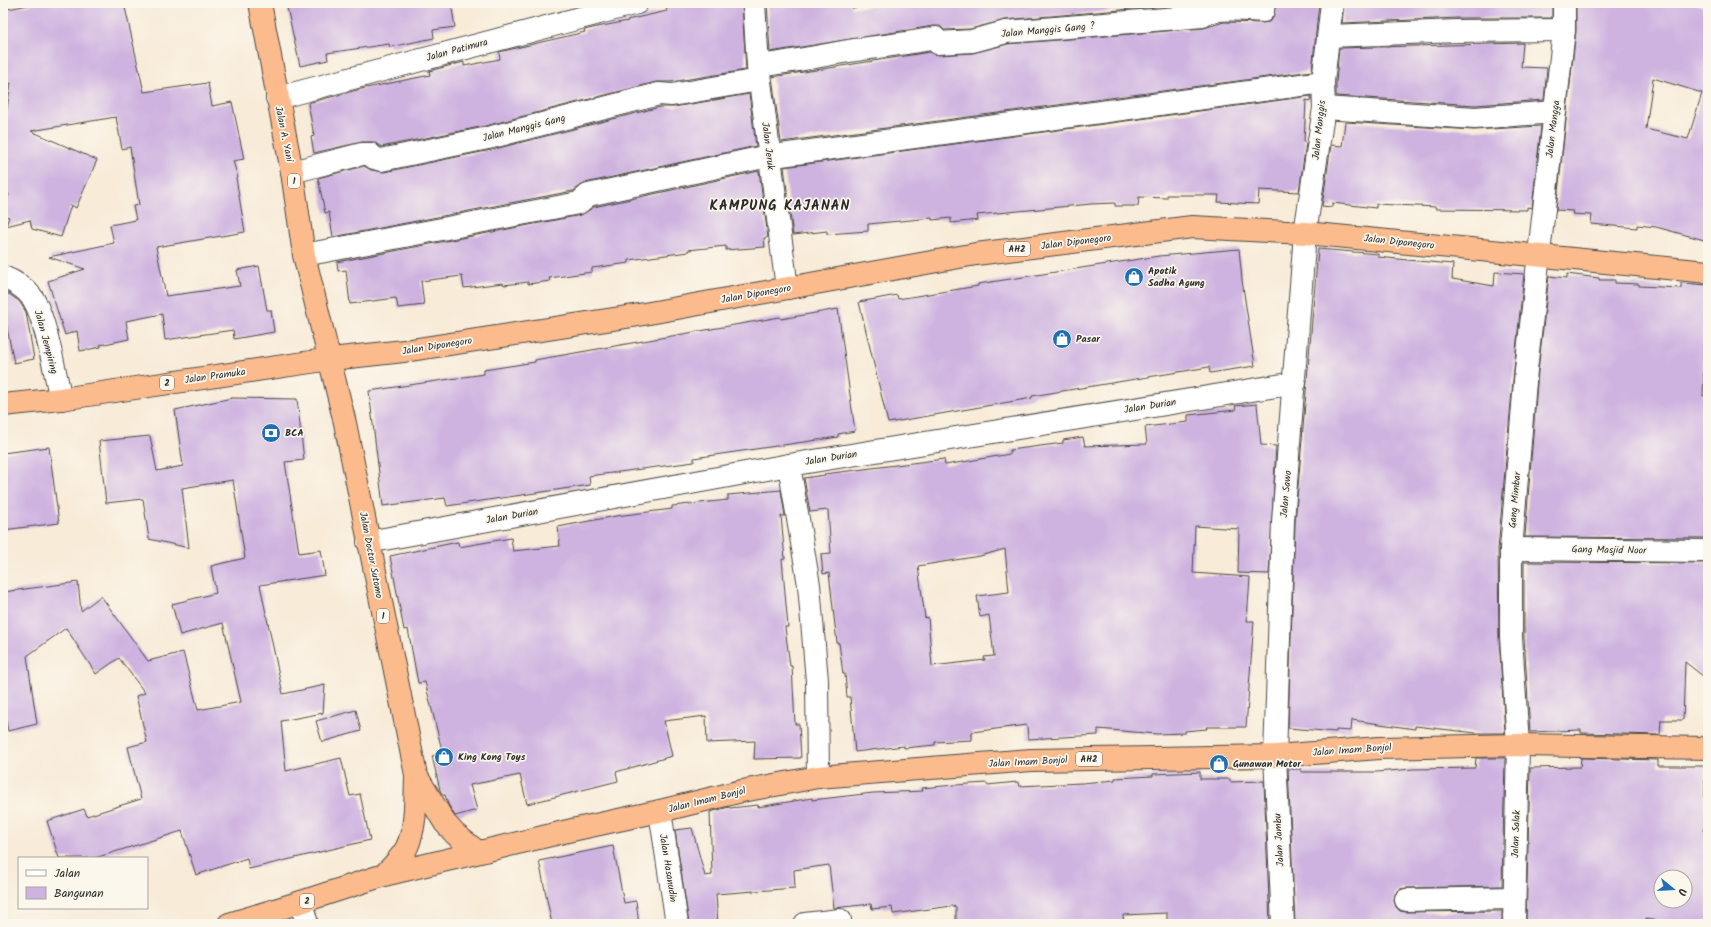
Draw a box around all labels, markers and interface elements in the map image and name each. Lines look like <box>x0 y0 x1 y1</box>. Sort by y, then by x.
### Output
street label: Jalan Manggis Gang ? <box>1000 18 1096 42</box>
street label: Jalan Patimura <box>425 34 490 66</box>
street label: Jalan Manggis <box>1308 99 1330 161</box>
street label: Jalan Mangga <box>1542 99 1565 159</box>
street label: Jalan A. Yani <box>270 105 298 164</box>
street label: Jalan Manggis Gang <box>481 110 567 146</box>
street label: Jalan Jeruk <box>757 121 779 171</box>
road number: 1 <box>288 174 300 188</box>
district label: KAMPUNG KAJANAN <box>710 195 850 217</box>
street label: Jalan Diponegoro <box>1040 230 1113 254</box>
street label: Jalan Diponegoro <box>1363 230 1436 254</box>
road number: AH2 <box>1004 242 1030 256</box>
place label: Apotik Sadha Agung <box>1148 263 1205 291</box>
shop icon: Apotik Sadha Agung <box>1123 266 1145 288</box>
street label: Jalan Diponegoro <box>720 280 793 308</box>
street label: Jalan Jempiring <box>30 308 62 376</box>
shop icon: Pasar <box>1051 328 1073 350</box>
place label: Pasar <box>1076 331 1100 347</box>
street label: Jalan Diponegoro <box>401 332 474 359</box>
street label: Jalan Pramuka <box>183 364 247 388</box>
road number: 2 <box>160 376 174 390</box>
street label: Jalan Durian <box>1123 394 1177 418</box>
bank icon: BCA <box>260 422 282 444</box>
place label: BCA <box>285 425 304 441</box>
street label: Jalan Durian <box>804 446 858 470</box>
street label: Jalan Sawo <box>1276 469 1296 518</box>
street label: Gang Mimbar <box>1505 471 1525 529</box>
street label: Jalan Durian <box>485 504 539 528</box>
street label: Jalan Doctor Sutomo <box>355 510 387 600</box>
street label: Gang Masjid Noor <box>1571 541 1647 559</box>
road number: 1 <box>377 609 389 623</box>
street label: Jalan Imam Bonjol <box>1312 739 1393 761</box>
shop icon: King Kong Toys <box>433 746 455 768</box>
place label: King Kong Toys <box>458 749 526 765</box>
street label: Jalan Imam Bonjol <box>988 752 1069 772</box>
road number: AH2 <box>1076 752 1102 766</box>
shop icon: Gunawan Motor <box>1208 753 1230 775</box>
place label: Gunawan Motor <box>1233 756 1301 772</box>
street label: Jalan Imam Bonjol <box>667 783 748 817</box>
street label: Jalan Salak <box>1507 810 1525 858</box>
street label: Jalan Jambu <box>1270 813 1288 867</box>
street label: Jalan Hasanudin <box>655 833 681 903</box>
legend <box>18 857 148 909</box>
text: Jalan <box>54 864 80 883</box>
north arrow <box>1653 869 1693 909</box>
text: Bangunan <box>54 884 104 903</box>
text: U <box>1672 886 1691 898</box>
road number: 2 <box>300 894 314 908</box>

